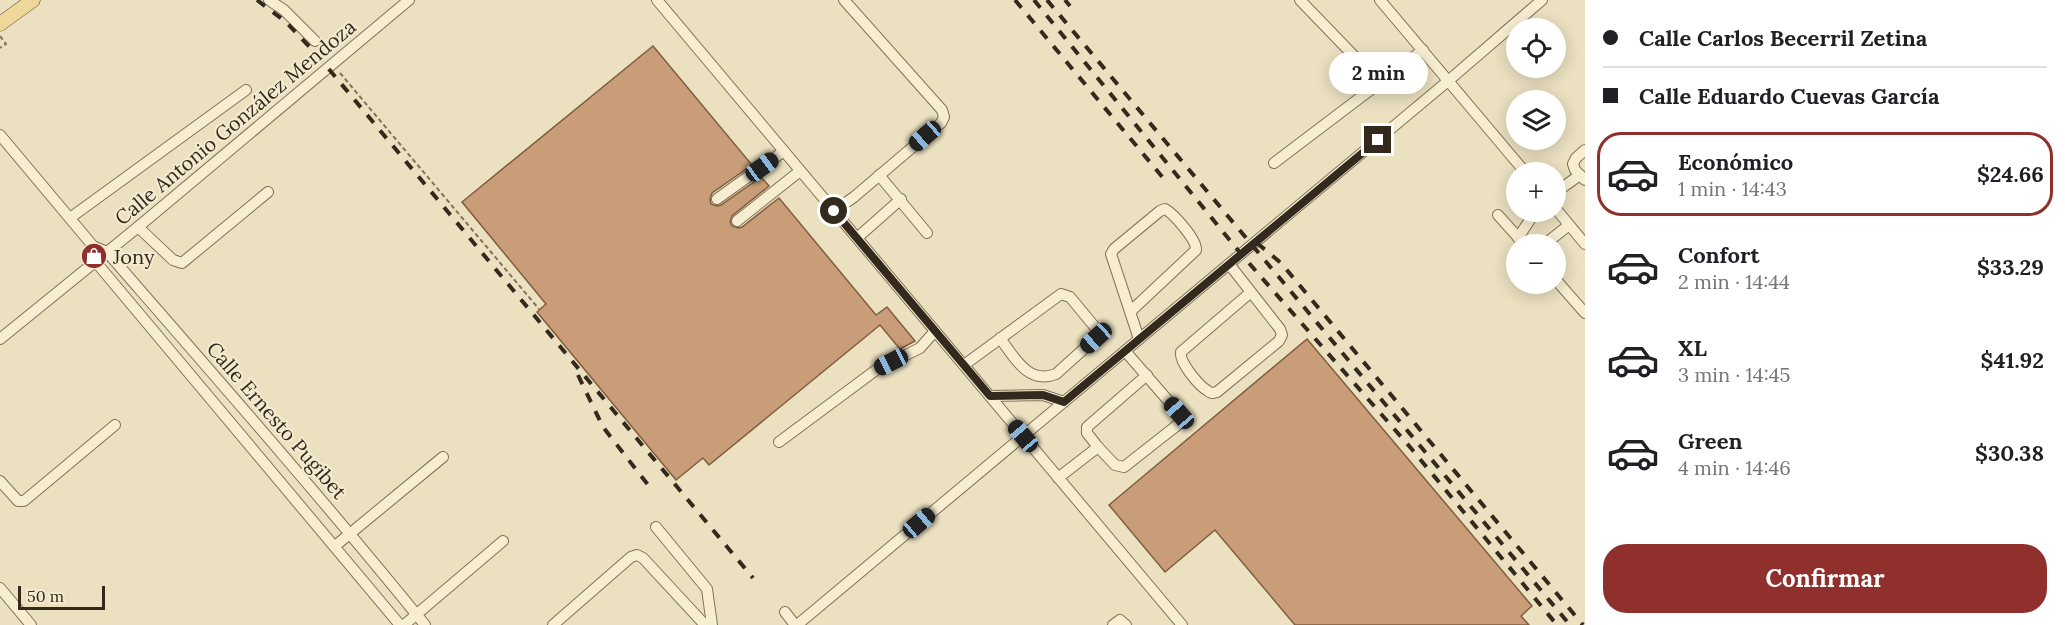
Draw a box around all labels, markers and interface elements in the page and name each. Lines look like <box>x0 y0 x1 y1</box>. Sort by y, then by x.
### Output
street label: Calle Antonio González Mendoza <box>109 14 361 230</box>
map controls <box>1506 18 1566 294</box>
button: locate <box>1506 18 1566 78</box>
text: Calle Carlos Becerril Zetina <box>1639 24 1927 52</box>
callout: 2 min <box>1328 53 1428 95</box>
text: 2 min <box>1352 60 1405 85</box>
text: Calle Eduardo Cuevas García <box>1639 82 1940 110</box>
button: layers <box>1506 90 1566 150</box>
car <box>906 117 944 155</box>
route end <box>1364 126 1391 153</box>
icon: car <box>1606 147 1660 201</box>
text: Económico <box>1678 148 1793 176</box>
car <box>742 149 782 185</box>
text: $24.66 <box>1977 160 2044 188</box>
button: + <box>1506 162 1566 222</box>
text: 1 min · 14:43 <box>1678 176 1787 201</box>
route start <box>820 197 847 224</box>
button: − <box>1506 234 1566 294</box>
icon: car <box>1606 240 1660 294</box>
shop icon: Jony <box>79 241 109 271</box>
text: Confort <box>1678 241 1760 269</box>
place label: Jony <box>112 244 155 269</box>
text: $33.29 <box>1977 253 2044 281</box>
text: 2 min · 14:44 <box>1678 269 1790 294</box>
car <box>1077 319 1115 357</box>
icon: car <box>1606 333 1660 387</box>
text: XL <box>1678 334 1707 362</box>
street label: Calle Ernesto Pugibet <box>202 336 352 504</box>
car <box>871 346 911 378</box>
text: $41.92 <box>1981 346 2044 374</box>
text: 3 min · 14:45 <box>1678 362 1790 387</box>
car <box>1160 394 1198 432</box>
car <box>1005 416 1041 456</box>
icon: car <box>1606 426 1660 480</box>
text: Green <box>1678 427 1743 455</box>
text: $30.38 <box>1975 439 2044 467</box>
text: 4 min · 14:46 <box>1678 455 1791 480</box>
car <box>899 505 939 541</box>
button: Confirmar <box>1603 544 2047 613</box>
scale bar <box>18 583 105 610</box>
text: 50 m <box>27 586 64 606</box>

